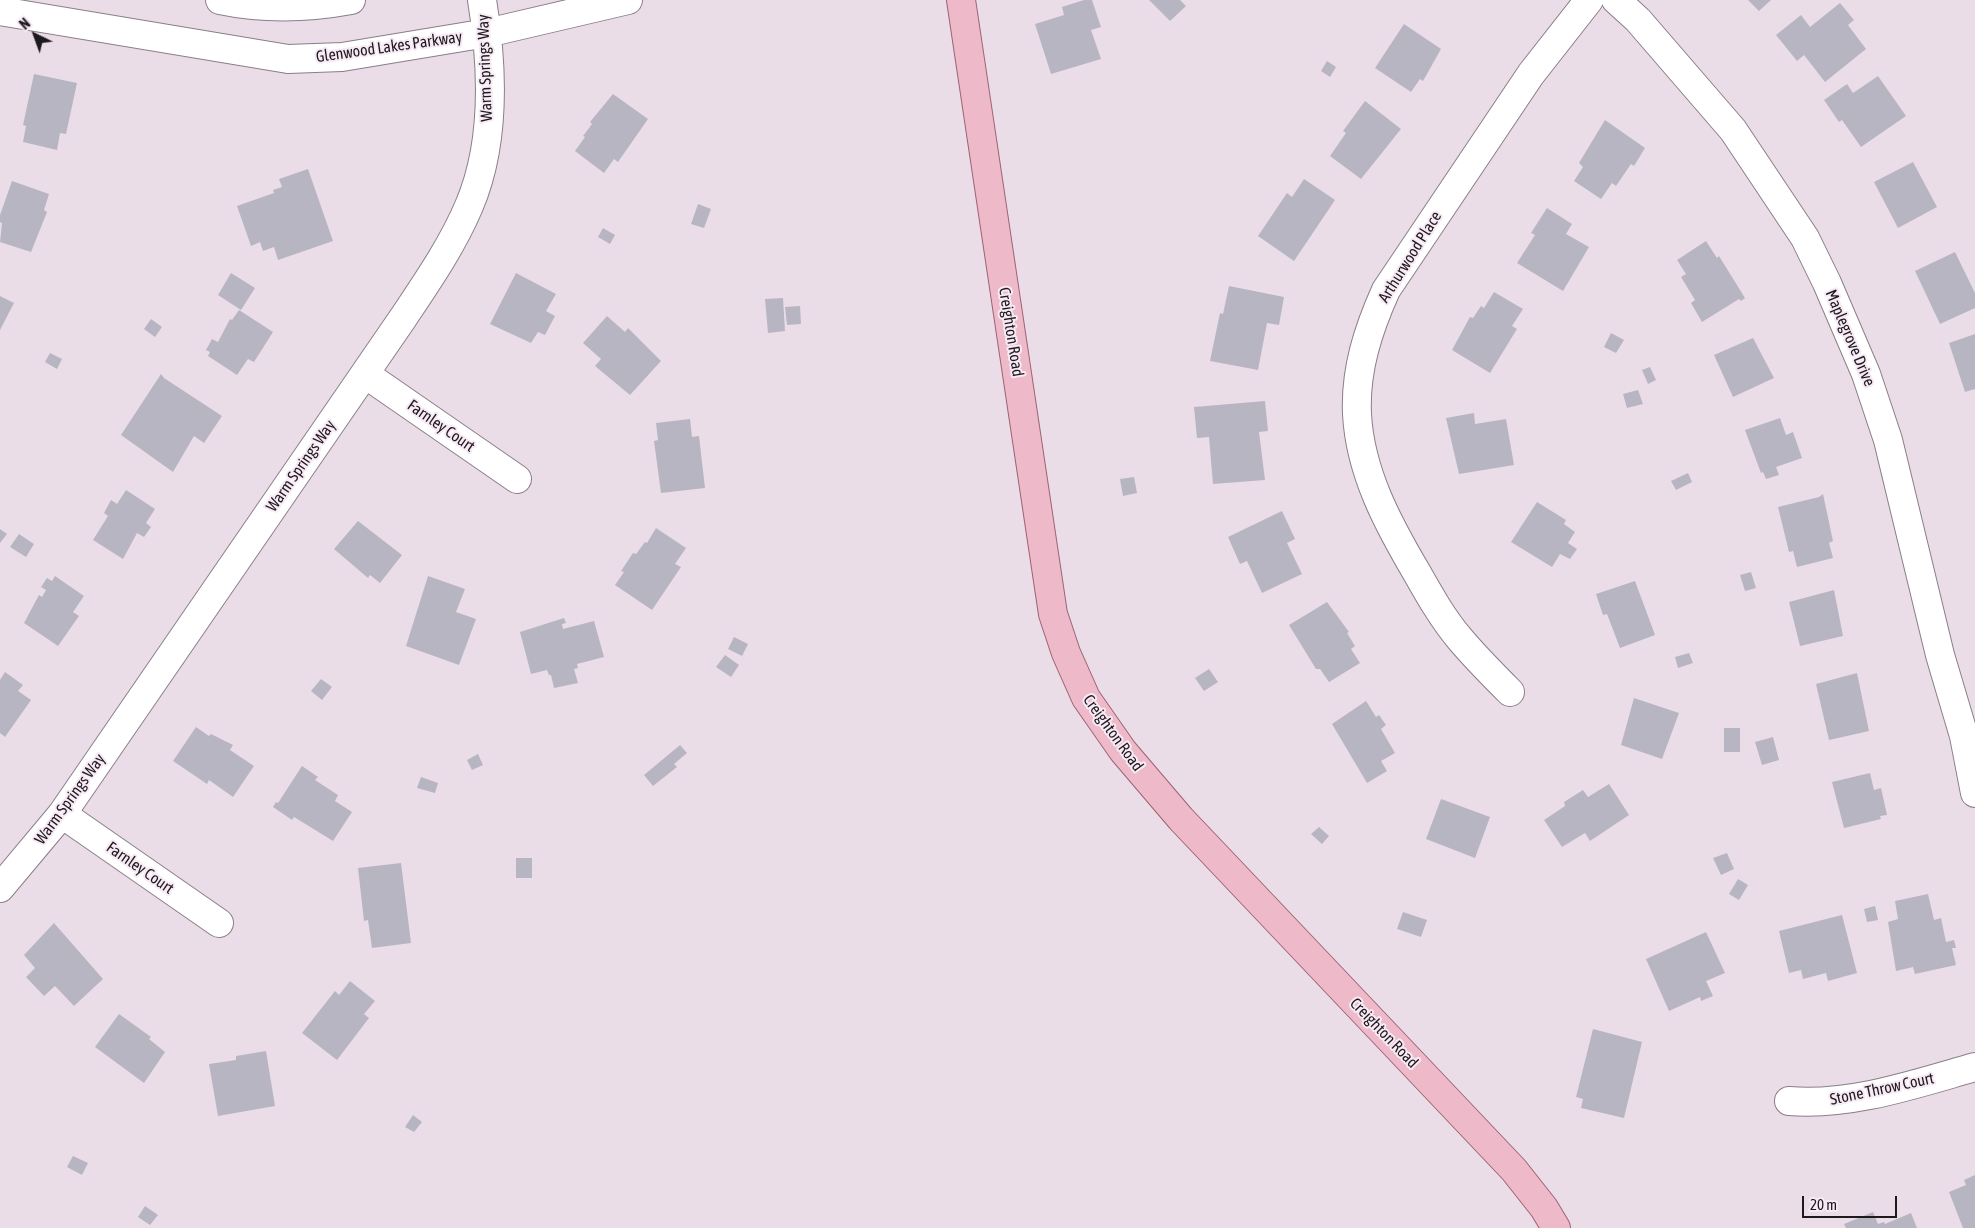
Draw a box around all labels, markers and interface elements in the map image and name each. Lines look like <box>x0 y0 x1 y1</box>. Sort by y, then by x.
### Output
north arrow <box>10 10 60 60</box>
street label: Warm Springs Way <box>474 14 496 122</box>
text: N <box>17 15 33 33</box>
street label: Glenwood Lakes Parkway <box>315 27 463 67</box>
street label: Arthurwood Place <box>1374 208 1446 306</box>
street label: Creighton Road <box>994 286 1028 378</box>
street label: Maplegrove Drive <box>1821 287 1879 389</box>
street label: Farnley Court <box>404 396 478 456</box>
street label: Warm Springs Way <box>262 417 340 515</box>
street label: Creighton Road <box>1079 691 1147 775</box>
street label: Warm Springs Way <box>31 750 109 848</box>
street label: Farnley Court <box>103 838 177 898</box>
street label: Creighton Road <box>1346 994 1422 1072</box>
street label: Stone Throw Court <box>1828 1069 1936 1109</box>
scale bar <box>1805 1186 1900 1218</box>
text: 20 m <box>1810 1196 1837 1213</box>

